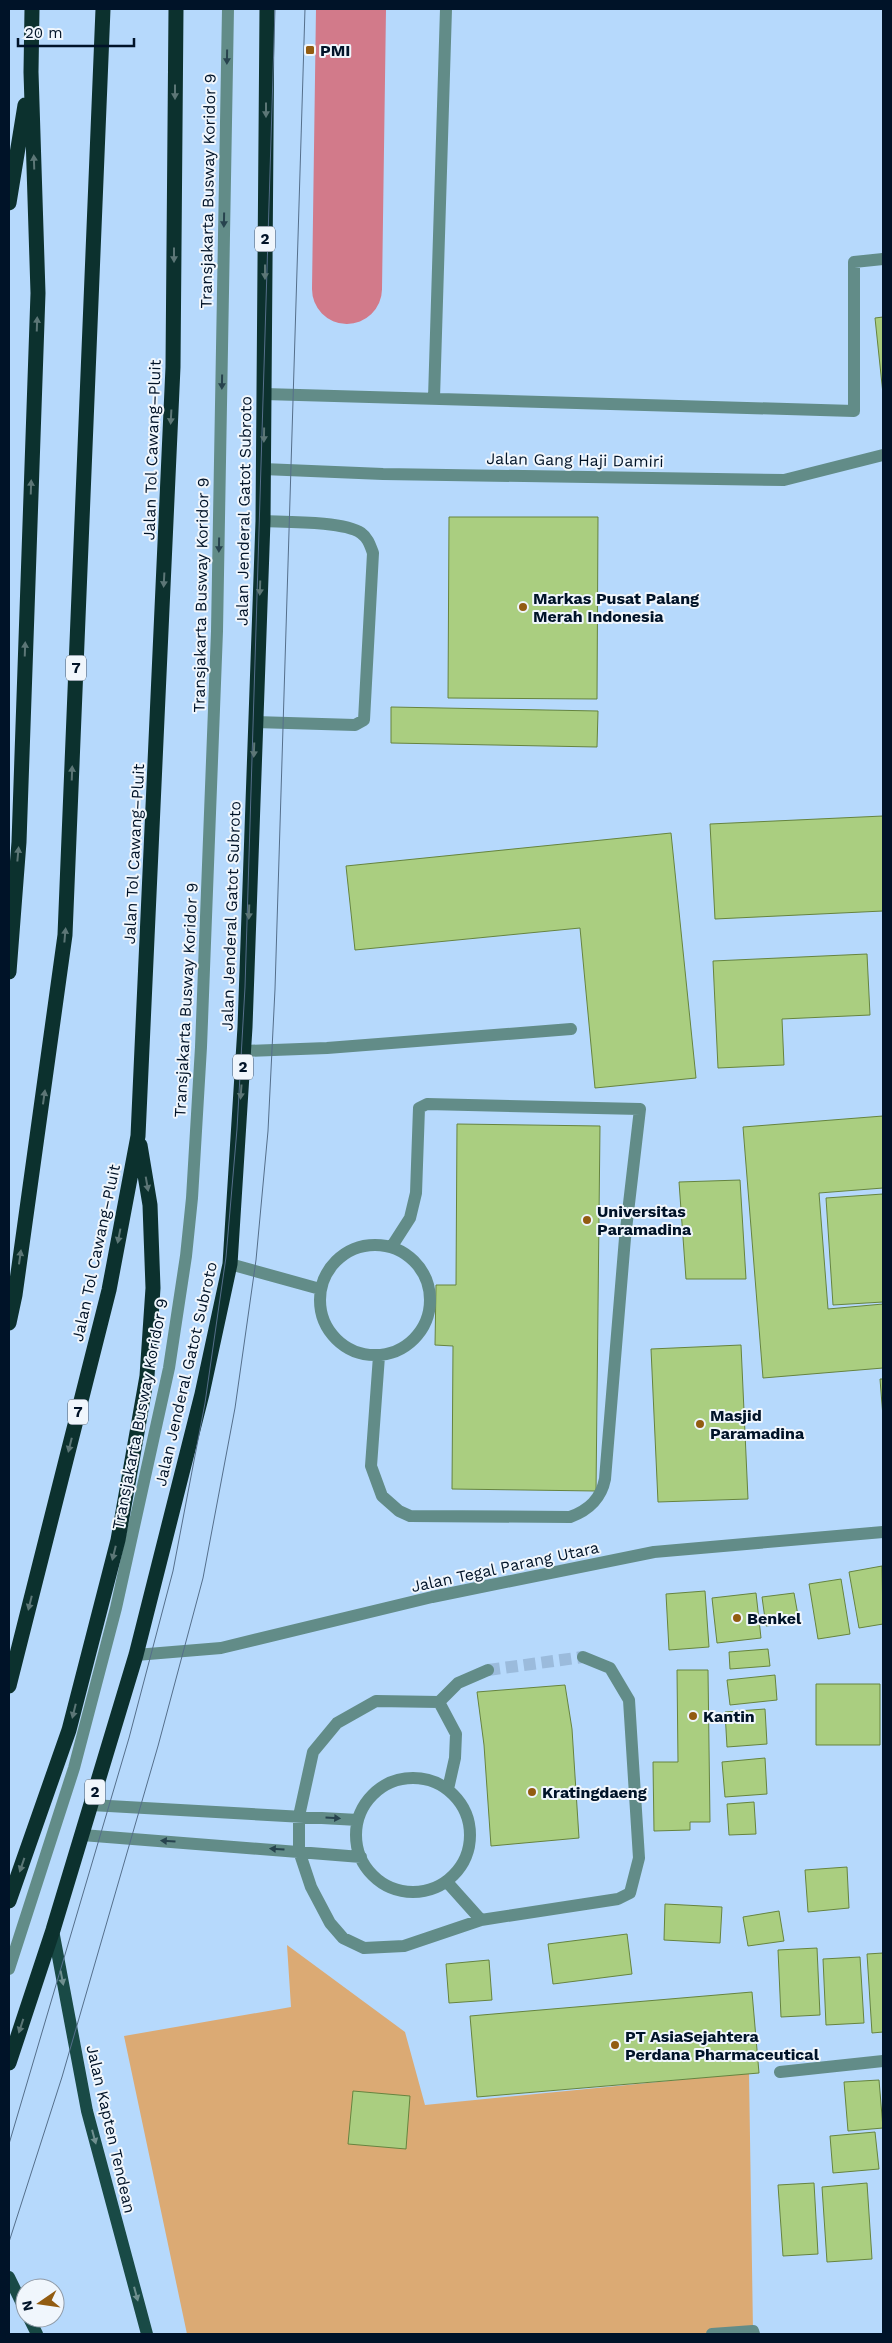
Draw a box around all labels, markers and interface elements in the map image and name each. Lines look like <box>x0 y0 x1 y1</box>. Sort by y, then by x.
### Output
scale bar <box>18 15 134 47</box>
text: 20 m <box>25 24 63 42</box>
place label: PMI <box>320 41 350 60</box>
marker: PMI <box>304 44 316 56</box>
one-way arrow <box>223 50 231 66</box>
street label: Transjakarta Busway Koridor 9 <box>196 73 220 309</box>
one-way arrow <box>171 85 179 101</box>
one-way arrow <box>262 102 270 118</box>
one-way arrow <box>29 154 37 170</box>
one-way arrow <box>220 212 228 228</box>
road number: 2 <box>255 226 275 252</box>
one-way arrow <box>170 247 178 263</box>
one-way arrow <box>261 265 269 281</box>
one-way arrow <box>33 316 41 332</box>
street label: Jalan Tol Cawang–Pluit <box>139 359 165 541</box>
one-way arrow <box>217 375 225 391</box>
street label: Jalan Jenderal Gatot Subroto <box>232 396 256 626</box>
one-way arrow <box>167 410 175 426</box>
one-way arrow <box>260 427 268 443</box>
street label: Jalan Gang Haji Damiri <box>486 449 664 471</box>
street label: Transjakarta Busway Koridor 9 <box>189 477 213 713</box>
one-way arrow <box>27 478 35 494</box>
one-way arrow <box>215 537 223 553</box>
one-way arrow <box>159 572 167 588</box>
one-way arrow <box>256 580 264 596</box>
place label: Markas Pusat Palang Merah Indonesia <box>533 589 699 626</box>
marker: Markas Pusat Palang Merah Indonesia <box>517 601 529 613</box>
one-way arrow <box>21 641 29 657</box>
road number: 7 <box>66 656 86 680</box>
one-way arrow <box>250 742 258 758</box>
street label: Jalan Tol Cawang–Pluit <box>120 763 148 945</box>
one-way arrow <box>68 765 76 781</box>
street label: Jalan Jenderal Gatot Subroto <box>217 801 245 1031</box>
one-way arrow <box>15 845 23 861</box>
street label: Transjakarta Busway Koridor 9 <box>170 882 202 1118</box>
one-way arrow <box>245 905 253 921</box>
one-way arrow <box>61 927 69 943</box>
road number: 2 <box>233 1054 253 1080</box>
one-way arrow <box>236 1084 244 1100</box>
one-way arrow <box>40 1088 48 1104</box>
street label: Jalan Tol Cawang–Pluit <box>68 1162 124 1343</box>
one-way arrow <box>143 1177 151 1193</box>
place label: Universitas Paramadina <box>597 1202 692 1239</box>
marker: Universitas Paramadina <box>581 1214 593 1226</box>
one-way arrow <box>115 1228 123 1244</box>
one-way arrow <box>17 1249 25 1265</box>
street label: Jalan Jenderal Gatot Subroto <box>151 1260 221 1488</box>
street label: Transjakarta Busway Koridor 9 <box>108 1297 172 1531</box>
road number: 7 <box>68 1400 88 1424</box>
place label: Masjid Paramadina <box>710 1406 805 1443</box>
marker: Masjid Paramadina <box>694 1418 706 1430</box>
one-way arrow <box>66 1438 74 1453</box>
street label: Jalan Tegal Parang Utara <box>409 1538 601 1596</box>
one-way arrow <box>110 1546 118 1561</box>
one-way arrow <box>26 1595 34 1610</box>
place label: Benkel <box>747 1609 802 1628</box>
marker: Benkel <box>731 1612 743 1624</box>
one-way arrow <box>70 1703 78 1718</box>
place label: Kantin <box>703 1707 755 1726</box>
marker: Kantin <box>687 1710 699 1722</box>
road number: 2 <box>85 1780 105 1804</box>
place label: Kratingdaeng <box>542 1783 647 1802</box>
marker: Kratingdaeng <box>526 1786 538 1798</box>
one-way arrow <box>325 1814 341 1822</box>
one-way arrow <box>159 1837 175 1845</box>
one-way arrow <box>269 1845 285 1853</box>
one-way arrow <box>18 1857 25 1872</box>
one-way arrow <box>58 1970 66 1986</box>
one-way arrow <box>17 2019 25 2034</box>
place label: PT AsiaSejahtera Perdana Pharmaceutical <box>625 2027 820 2064</box>
marker: PT AsiaSejahtera Perdana Pharmaceutical <box>609 2039 621 2051</box>
street label: Jalan Kapten Tendean <box>82 2043 140 2215</box>
one-way arrow <box>90 2130 98 2145</box>
north arrow <box>15 2278 65 2328</box>
one-way arrow <box>132 2287 140 2302</box>
text: N <box>18 2299 36 2313</box>

